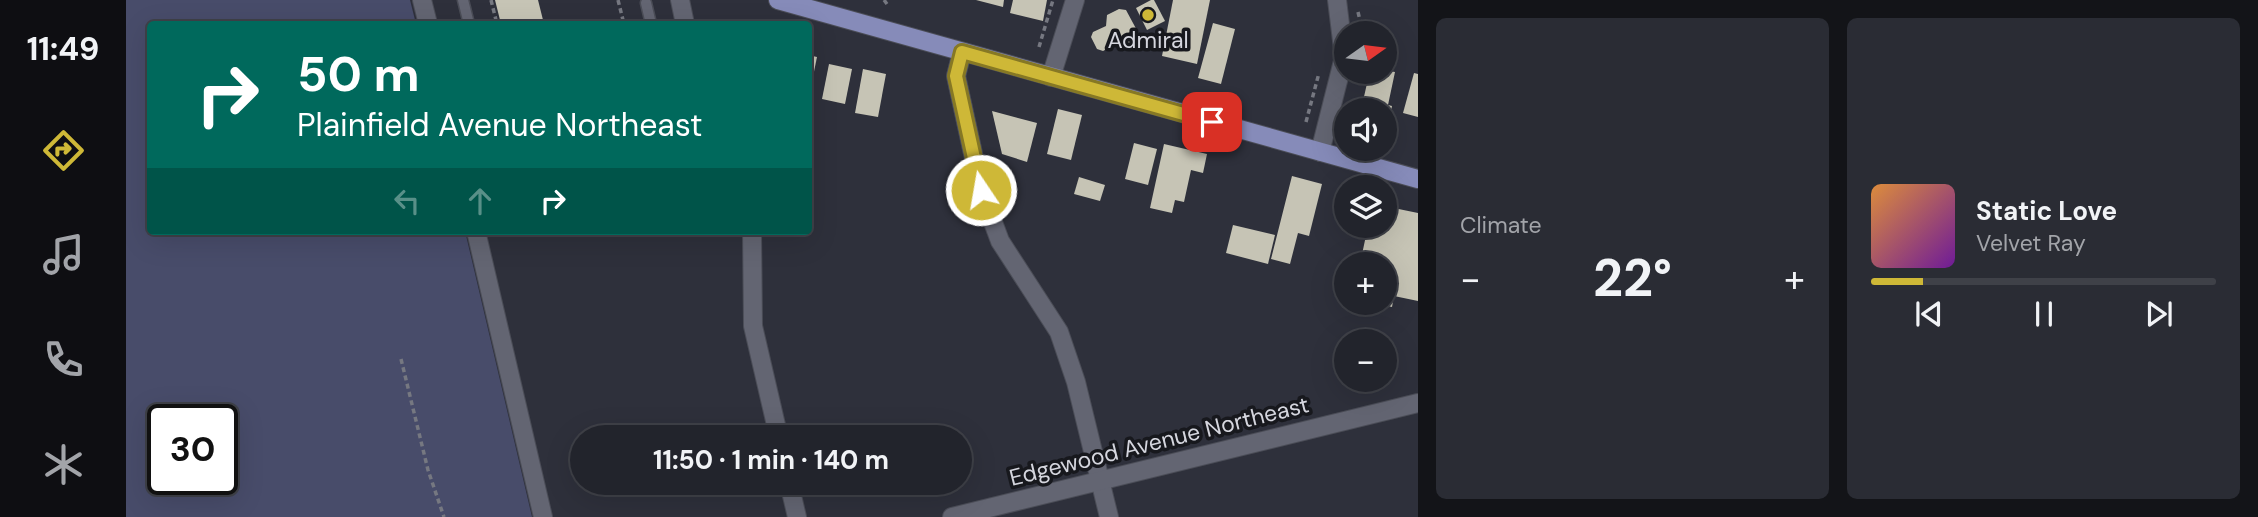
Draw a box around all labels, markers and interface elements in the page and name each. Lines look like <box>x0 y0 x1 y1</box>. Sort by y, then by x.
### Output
marker: Admiral <box>1140 7 1156 23</box>
north arrow <box>1334 21 1396 84</box>
map controls <box>1334 21 1397 392</box>
place label: Admiral <box>1107 25 1189 55</box>
text: 11:49 <box>27 28 99 70</box>
text: 50 m <box>297 42 420 106</box>
icon: right <box>182 49 273 140</box>
pin <box>1182 92 1242 152</box>
button: sound <box>1334 98 1397 161</box>
icon: arrive <box>1193 103 1231 141</box>
text: Plainfield Avenue Northeast <box>297 104 703 146</box>
icon: directions <box>39 126 88 175</box>
position arrow <box>944 153 1018 227</box>
button: layers <box>1334 175 1397 238</box>
icon: left <box>388 182 426 220</box>
icon: ahead <box>461 182 499 220</box>
icon: right <box>534 182 572 220</box>
text: Static Love <box>1976 194 2117 228</box>
text: Climate <box>1460 210 1542 240</box>
text: Velvet Ray <box>1976 228 2086 258</box>
icon: music <box>39 230 88 279</box>
text: 22° <box>1593 244 1672 312</box>
button: + <box>1334 252 1397 315</box>
text: − <box>1460 254 1481 304</box>
text: + <box>1784 254 1805 304</box>
icon: previous <box>1910 295 1948 333</box>
icon: pause <box>2025 295 2063 333</box>
icon: next <box>2140 295 2178 333</box>
button: − <box>1334 329 1397 392</box>
icon: phone <box>39 335 88 384</box>
street label: Edgewood Avenue Northeast <box>1006 389 1312 493</box>
speed limit sign: 30 <box>147 404 238 495</box>
icon: climate <box>39 440 88 489</box>
text: 11:50 · 1 min · 140 m <box>653 443 889 477</box>

